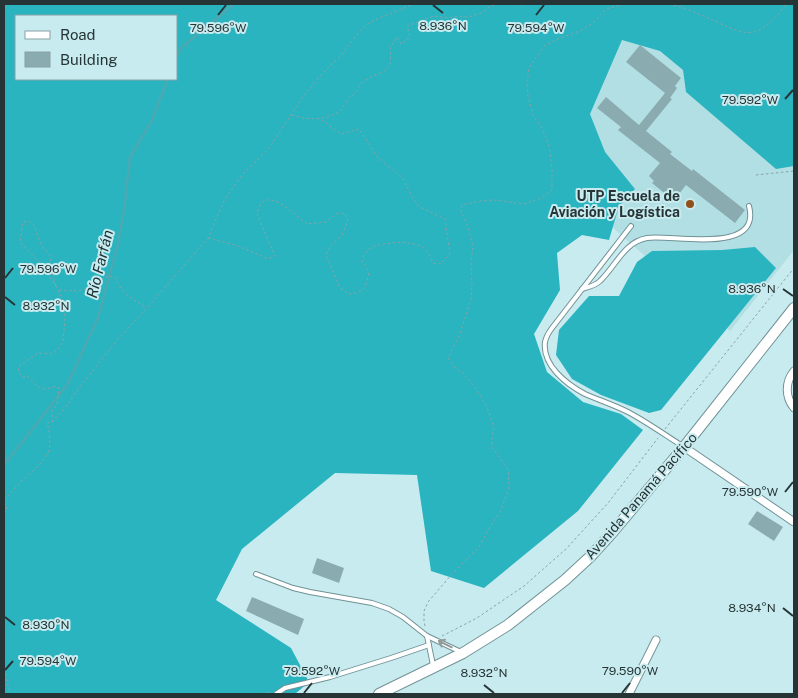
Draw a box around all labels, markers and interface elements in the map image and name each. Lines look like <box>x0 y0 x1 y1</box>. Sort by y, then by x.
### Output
legend <box>15 15 178 80</box>
text: 8.936°N <box>419 19 467 33</box>
text: 79.596°W <box>190 21 247 35</box>
text: 79.594°W <box>508 21 565 35</box>
text: Road <box>60 26 96 43</box>
text: Building <box>60 51 118 68</box>
text: 79.592°W <box>722 93 779 107</box>
place label: UTP Escuela de Aviación y Logística <box>549 188 680 220</box>
marker: UTP Escuela de Aviación y Logística <box>684 198 696 210</box>
water label: Río Farfán <box>83 228 116 300</box>
text: 79.596°W <box>20 262 77 276</box>
text: 8.936°N <box>728 282 776 296</box>
text: 8.932°N <box>22 299 70 313</box>
street label: Avenida Panamá Pacífico <box>582 429 700 563</box>
text: 79.590°W <box>722 485 779 499</box>
text: 8.934°N <box>728 601 776 615</box>
text: 8.930°N <box>22 618 70 632</box>
one-way arrow <box>438 639 453 648</box>
text: 79.594°W <box>20 654 77 668</box>
text: 79.592°W <box>284 664 341 678</box>
text: 79.590°W <box>602 664 659 678</box>
text: 8.932°N <box>460 666 508 680</box>

